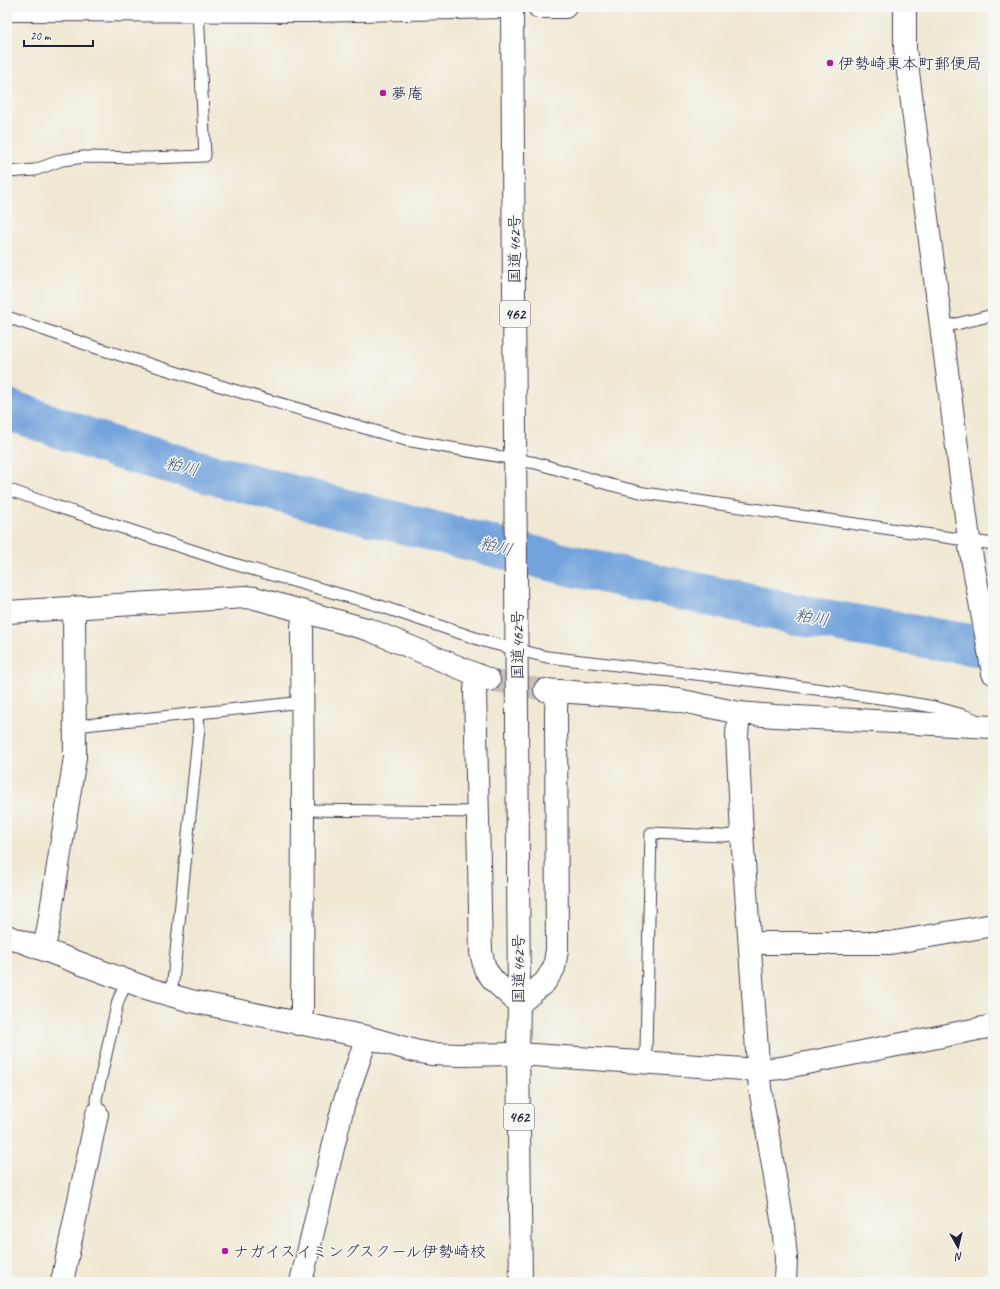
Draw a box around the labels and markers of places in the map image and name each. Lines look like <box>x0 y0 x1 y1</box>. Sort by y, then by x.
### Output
place label: 伊勢崎東本町郵便局 <box>838 54 982 74</box>
marker: 伊勢崎東本町郵便局 <box>825 58 835 68</box>
place label: 夢庵 <box>391 84 423 104</box>
marker: 夢庵 <box>378 88 388 98</box>
place label: ナガイスイミングスクール伊勢崎校 <box>233 1242 486 1262</box>
marker: ナガイスイミングスクール伊勢崎校 <box>220 1246 230 1256</box>

